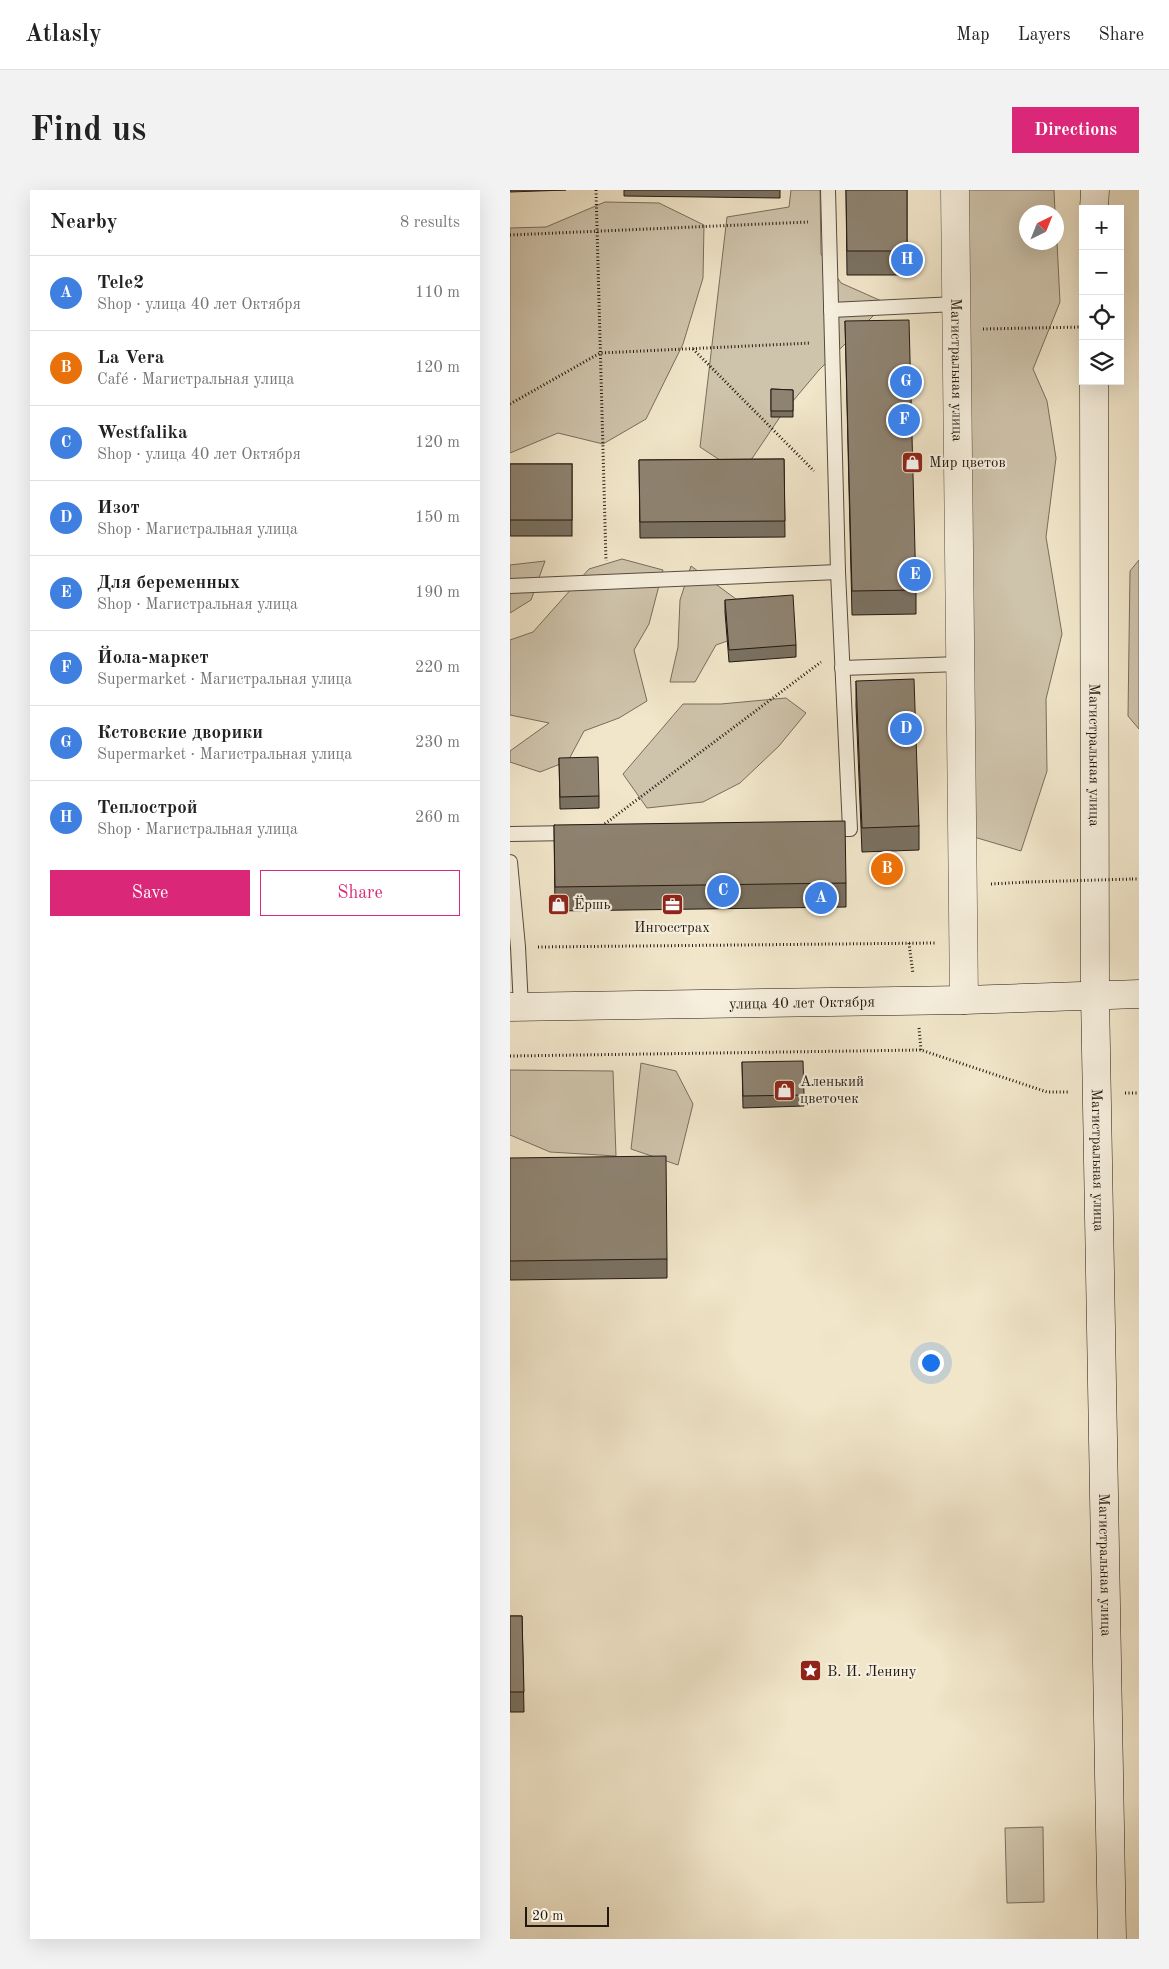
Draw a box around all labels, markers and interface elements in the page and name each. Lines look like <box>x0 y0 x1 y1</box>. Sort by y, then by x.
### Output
text: Atlasly <box>25 23 102 47</box>
text: Map <box>956 26 990 44</box>
text: Layers <box>1018 26 1070 44</box>
text: Share <box>1098 26 1144 44</box>
button: Directions <box>1012 107 1139 153</box>
text: Find us <box>30 113 146 148</box>
north arrow <box>1019 205 1064 250</box>
map controls <box>1079 205 1124 385</box>
button: + <box>1079 205 1124 250</box>
text: Nearby <box>50 212 118 233</box>
text: 8 results <box>400 215 460 231</box>
pin: H <box>891 241 923 279</box>
button: − <box>1079 250 1124 295</box>
text: Tele2 <box>97 274 144 293</box>
text: A <box>60 285 72 301</box>
text: 110 m <box>415 285 460 301</box>
button: locate <box>1079 295 1124 340</box>
text: Shop · улица 40 лет Октября <box>97 297 301 313</box>
street label: Магистральная улица <box>947 298 964 442</box>
button: layers <box>1079 340 1124 385</box>
text: La Vera <box>97 349 164 368</box>
text: B <box>60 360 72 376</box>
text: 120 m <box>415 360 460 376</box>
pin: G <box>890 363 922 401</box>
text: Café · Магистральная улица <box>97 372 294 388</box>
pin: F <box>888 401 920 439</box>
text: Westfalika <box>97 424 188 443</box>
text: C <box>61 435 71 451</box>
text: 120 m <box>415 435 460 451</box>
text: Shop · улица 40 лет Октября <box>97 447 301 463</box>
shop icon: Мир цветов <box>901 450 925 474</box>
place label: Мир цветов <box>929 456 1006 471</box>
text: Изот <box>97 499 140 518</box>
text: D <box>60 510 72 526</box>
text: 150 m <box>415 510 460 526</box>
text: Shop · Магистральная улица <box>97 522 298 538</box>
pin: E <box>899 556 931 594</box>
text: Для беременных <box>97 574 240 593</box>
text: E <box>60 585 72 601</box>
text: 190 m <box>415 585 460 601</box>
text: Shop · Магистральная улица <box>97 597 298 613</box>
text: Йола-маркет <box>97 649 209 668</box>
text: F <box>61 660 71 676</box>
text: 220 m <box>415 660 460 676</box>
text: Supermarket · Магистральная улица <box>97 672 352 688</box>
street label: Магистральная улица <box>1085 683 1101 827</box>
pin: D <box>890 710 922 748</box>
text: Кстовские дворики <box>97 724 263 743</box>
text: G <box>60 735 72 751</box>
text: 230 m <box>415 735 460 751</box>
text: Supermarket · Магистральная улица <box>97 747 352 763</box>
text: Теплострой <box>97 799 198 818</box>
text: H <box>59 810 73 826</box>
text: 260 m <box>415 810 460 826</box>
text: Shop · Магистральная улица <box>97 822 298 838</box>
pin: B <box>871 850 903 888</box>
button: Save <box>50 870 250 916</box>
button: Share <box>260 870 460 916</box>
pin: C <box>707 872 739 910</box>
pin: A <box>805 879 837 917</box>
shop icon: Ёршь <box>546 892 570 916</box>
office icon: Ингосстрах <box>660 892 684 916</box>
place label: Ёршь <box>574 895 611 913</box>
place label: Ингосстрах <box>634 921 710 936</box>
street label: улица 40 лет Октября <box>729 995 875 1013</box>
place label: Аленький цветочек <box>800 1075 864 1107</box>
shop icon: Аленький цветочек <box>772 1078 796 1102</box>
street label: Магистральная улица <box>1088 1088 1105 1232</box>
your location <box>918 1350 944 1376</box>
street label: Магистральная улица <box>1095 1493 1113 1637</box>
place icon: В. И. Ленину <box>799 1659 823 1683</box>
place label: В. И. Ленину <box>827 1665 917 1680</box>
scale bar <box>525 1904 609 1927</box>
text: 20 m <box>532 1909 563 1923</box>

